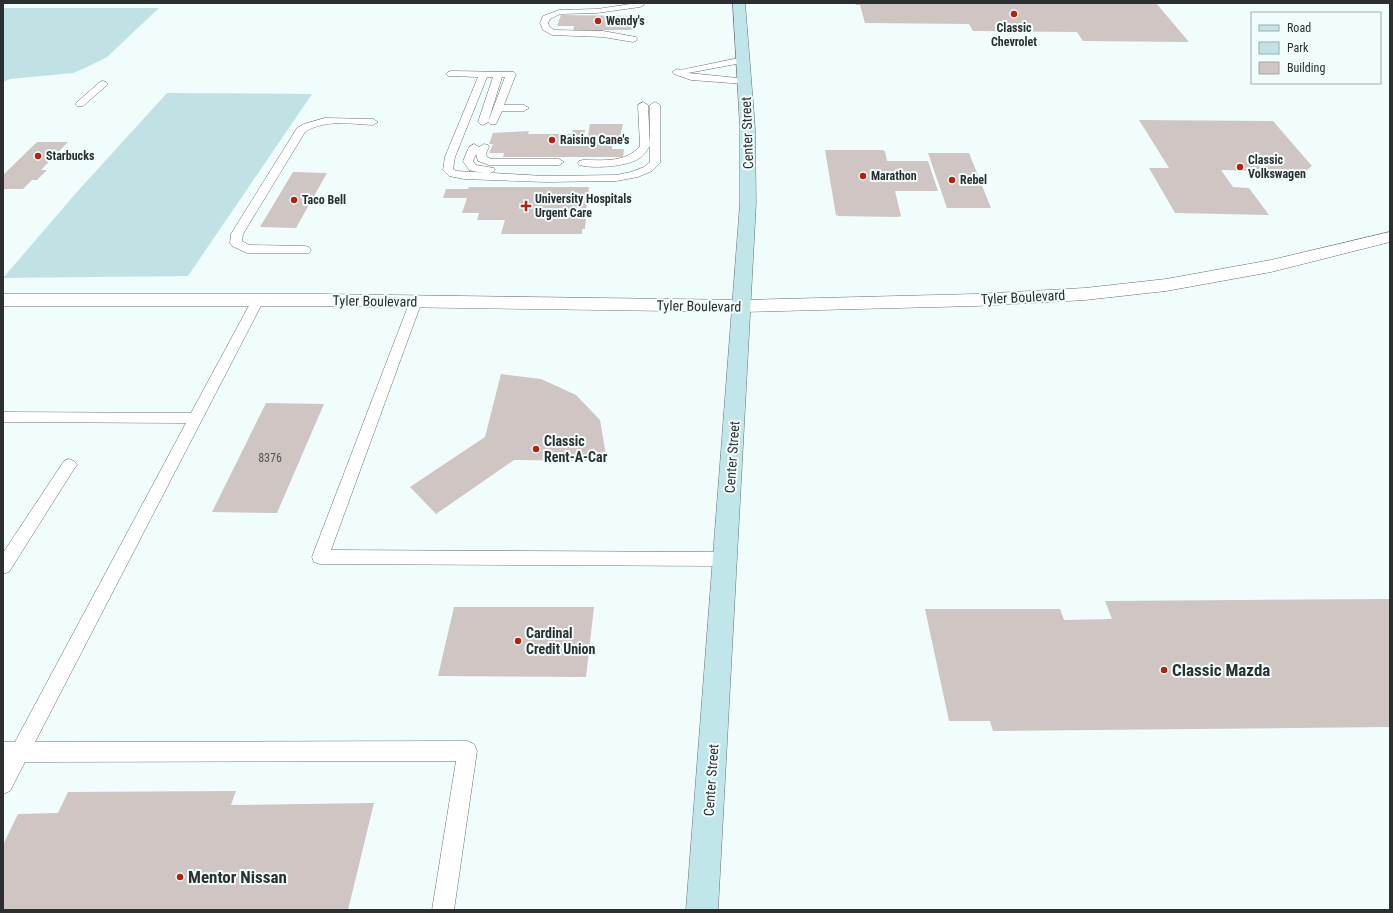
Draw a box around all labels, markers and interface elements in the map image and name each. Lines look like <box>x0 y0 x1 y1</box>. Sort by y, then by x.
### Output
marker: Classic Chevrolet <box>1009 9 1019 19</box>
legend <box>1251 12 1381 84</box>
place label: Wendy's <box>606 14 645 28</box>
marker: Wendy's <box>593 16 603 26</box>
place label: Classic Chevrolet <box>991 21 1037 49</box>
text: Road <box>1287 21 1311 35</box>
text: Park <box>1287 41 1309 55</box>
text: Building <box>1287 61 1325 75</box>
street label: Center Street <box>738 97 756 169</box>
place label: Raising Cane's <box>560 133 630 147</box>
marker: Raising Cane's <box>547 135 557 145</box>
place label: Starbucks <box>46 149 95 163</box>
marker: Starbucks <box>33 151 43 161</box>
place label: Classic Volkswagen <box>1248 153 1306 181</box>
marker: Classic Volkswagen <box>1235 162 1245 172</box>
place label: Marathon <box>871 169 917 183</box>
marker: Marathon <box>858 171 868 181</box>
place label: Rebel <box>960 173 987 187</box>
marker: Rebel <box>947 175 957 185</box>
place label: University Hospitals Urgent Care <box>535 192 632 220</box>
place label: Taco Bell <box>302 193 346 207</box>
marker: Taco Bell <box>289 195 299 205</box>
marker: University Hospitals Urgent Care <box>520 200 532 212</box>
street label: Tyler Boulevard <box>980 287 1066 307</box>
street label: Tyler Boulevard <box>333 292 417 310</box>
street label: Tyler Boulevard <box>657 297 741 315</box>
street label: Center Street <box>721 420 743 494</box>
place label: Classic Rent-A-Car <box>544 433 608 465</box>
marker: Classic Rent-A-Car <box>531 444 541 454</box>
house number: 8376 <box>258 451 282 465</box>
place label: Cardinal Credit Union <box>526 625 596 657</box>
marker: Cardinal Credit Union <box>513 636 523 646</box>
place label: Classic Mazda <box>1172 660 1270 680</box>
marker: Classic Mazda <box>1159 665 1169 675</box>
street label: Center Street <box>700 743 722 817</box>
place label: Mentor Nissan <box>188 867 287 887</box>
marker: Mentor Nissan <box>175 872 185 882</box>

